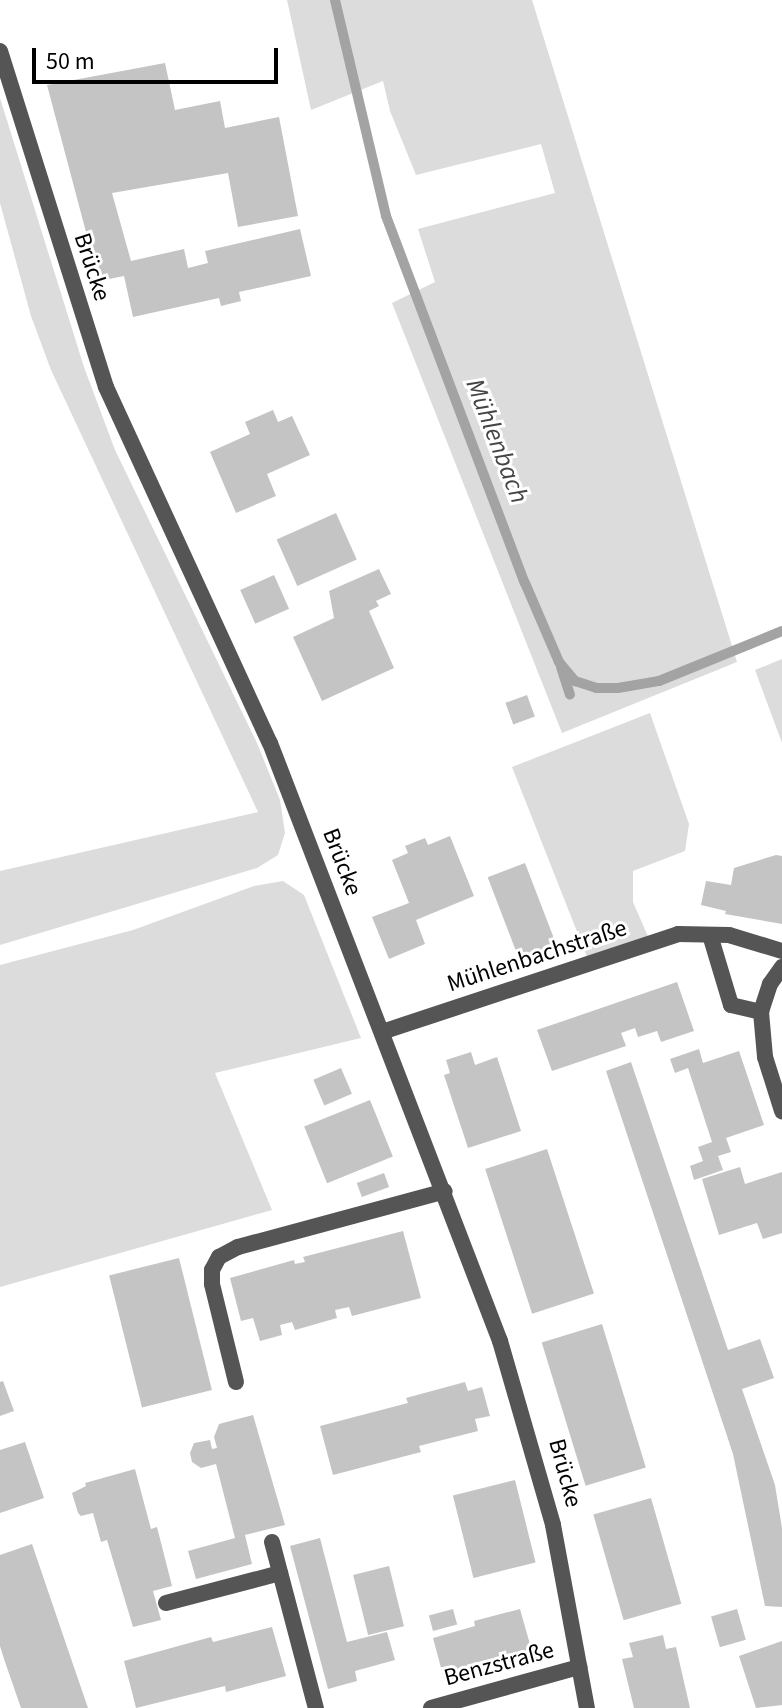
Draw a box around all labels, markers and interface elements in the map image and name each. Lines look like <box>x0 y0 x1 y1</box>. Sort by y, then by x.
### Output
scale bar <box>36 32 282 82</box>
text: 50 m <box>46 44 95 79</box>
street label: Brücke <box>68 229 116 305</box>
water label: Mühlenbach <box>459 374 535 508</box>
street label: Brücke <box>316 824 368 900</box>
street label: Mühlenbachstraße <box>444 913 630 999</box>
street label: Brücke <box>542 1436 588 1510</box>
street label: Benzstraße <box>441 1636 557 1692</box>

